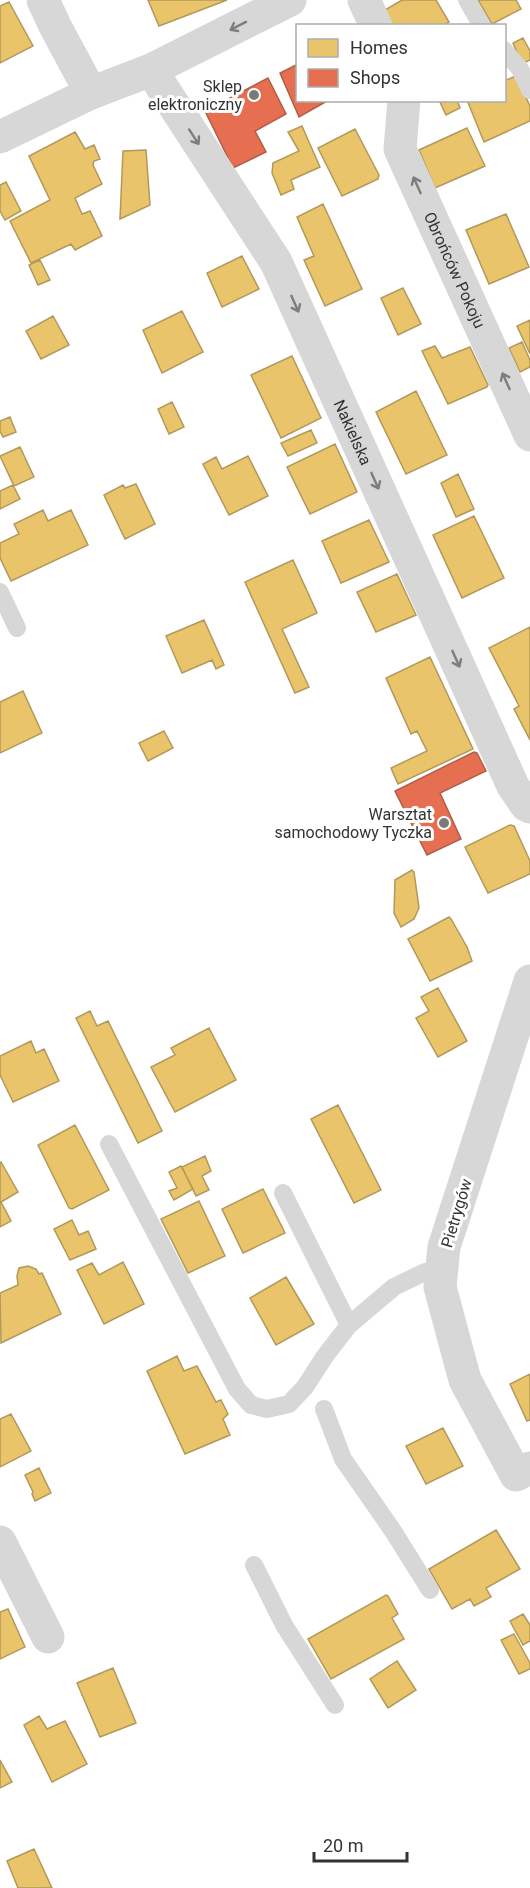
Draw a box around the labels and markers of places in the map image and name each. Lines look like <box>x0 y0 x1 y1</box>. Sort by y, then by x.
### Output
place label: Sklep elektroniczny <box>148 77 242 114</box>
marker: Sklep elektroniczny <box>247 88 261 102</box>
place label: Warsztat samochodowy Tyczka <box>275 805 432 842</box>
marker: Warsztat samochodowy Tyczka <box>437 816 451 830</box>

